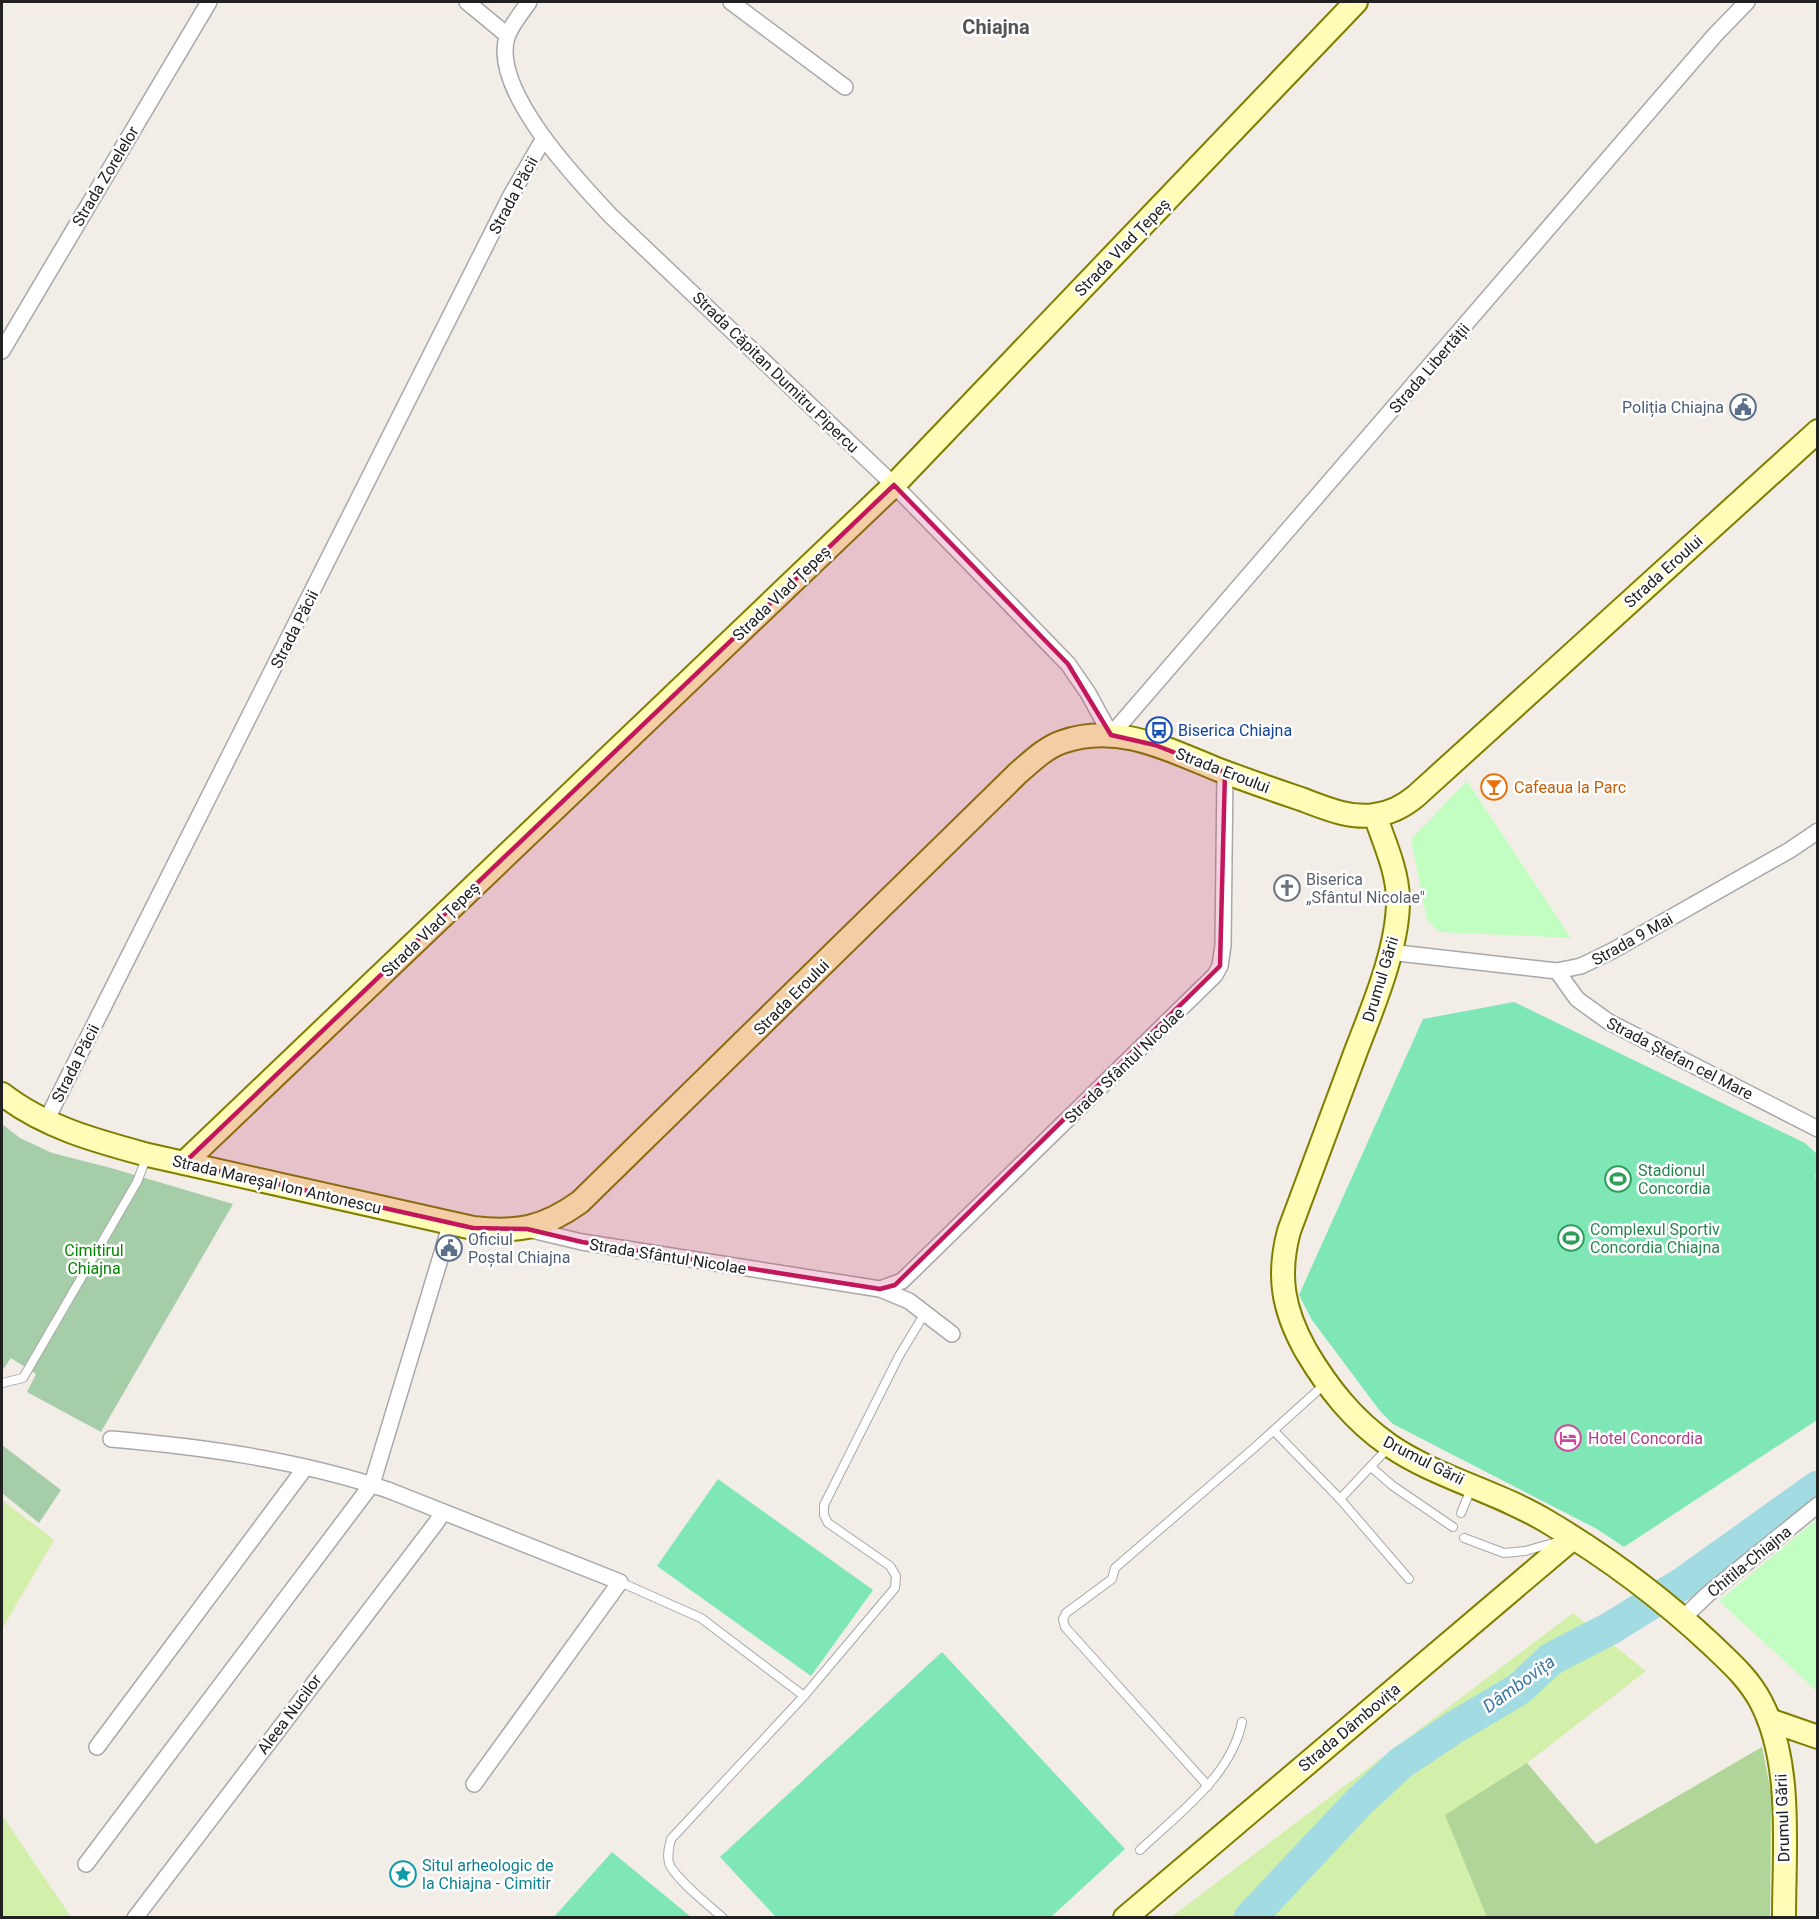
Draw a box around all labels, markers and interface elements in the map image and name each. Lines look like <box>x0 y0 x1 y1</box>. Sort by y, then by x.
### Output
district label: Chiajna <box>962 15 1030 39</box>
street label: Strada Zorelelor <box>68 122 143 230</box>
street label: Strada Păcii <box>485 153 542 237</box>
street label: Strada Vlad Țepeș <box>1071 194 1175 301</box>
street label: Strada Căpitan Dumitru Pipercu <box>689 288 863 457</box>
street label: Strada Libertății <box>1385 319 1474 418</box>
public building icon: Poliția Chiajna <box>1728 392 1758 422</box>
place label: Poliția Chiajna <box>1622 398 1724 418</box>
street label: Strada Eroului <box>1620 531 1707 612</box>
street label: Strada Vlad Țepeș <box>728 542 835 646</box>
street label: Strada Păcii <box>267 587 322 671</box>
bus stop icon: Biserica Chiajna <box>1144 715 1174 745</box>
place label: Biserica Chiajna <box>1178 721 1292 740</box>
street label: Strada Eroului <box>1173 744 1273 797</box>
bar icon: Cafeaua la Parc <box>1479 772 1509 802</box>
place label: Cafeaua la Parc <box>1514 778 1626 797</box>
place label: Biserica „Sfântul Nicolae" <box>1306 870 1425 907</box>
church icon: Biserica „Sfântul Nicolae" <box>1272 873 1302 903</box>
street label: Strada Vlad Țepeș <box>377 878 484 982</box>
street label: Strada 9 Mai <box>1588 909 1676 970</box>
street label: Drumul Gării <box>1358 934 1402 1024</box>
street label: Strada Eroului <box>750 956 833 1039</box>
street label: Strada Sfântul Nicolae <box>1061 1003 1188 1127</box>
street label: Strada Ștefan cel Mare <box>1603 1013 1756 1105</box>
street label: Strada Păcii <box>48 1021 103 1105</box>
street label: Strada Mareșal Ion Antonescu <box>170 1151 383 1219</box>
place label: Stadionul Concordia <box>1638 1161 1711 1198</box>
sports icon: Stadionul Concordia <box>1603 1164 1633 1194</box>
place label: Complexul Sportiv Concordia Chiajna <box>1590 1220 1720 1257</box>
sports icon: Complexul Sportiv Concordia Chiajna <box>1556 1223 1586 1253</box>
place label: Oficiul Poștal Chiajna <box>468 1230 570 1268</box>
public building icon: Oficiul Poștal Chiajna <box>434 1233 464 1263</box>
street label: Strada Sfântul Nicolae <box>588 1235 748 1278</box>
park label: Cimitirul Chiajna <box>64 1241 124 1278</box>
hotel icon: Hotel Concordia <box>1553 1423 1583 1453</box>
place label: Hotel Concordia <box>1588 1429 1703 1448</box>
street label: Drumul Gării <box>1380 1432 1467 1489</box>
street label: Chitila-Chiajna <box>1704 1522 1795 1601</box>
water label: Dâmbovița <box>1479 1650 1559 1718</box>
street label: Aleea Nucilor <box>253 1670 326 1758</box>
street label: Strada Dâmbovița <box>1295 1679 1405 1776</box>
street label: Drumul Gării <box>1771 1774 1794 1862</box>
place label: Situl arheologic de la Chiajna - Cimitir <box>422 1856 554 1893</box>
place icon: Situl arheologic de la Chiajna - Cimitir <box>388 1859 418 1889</box>

